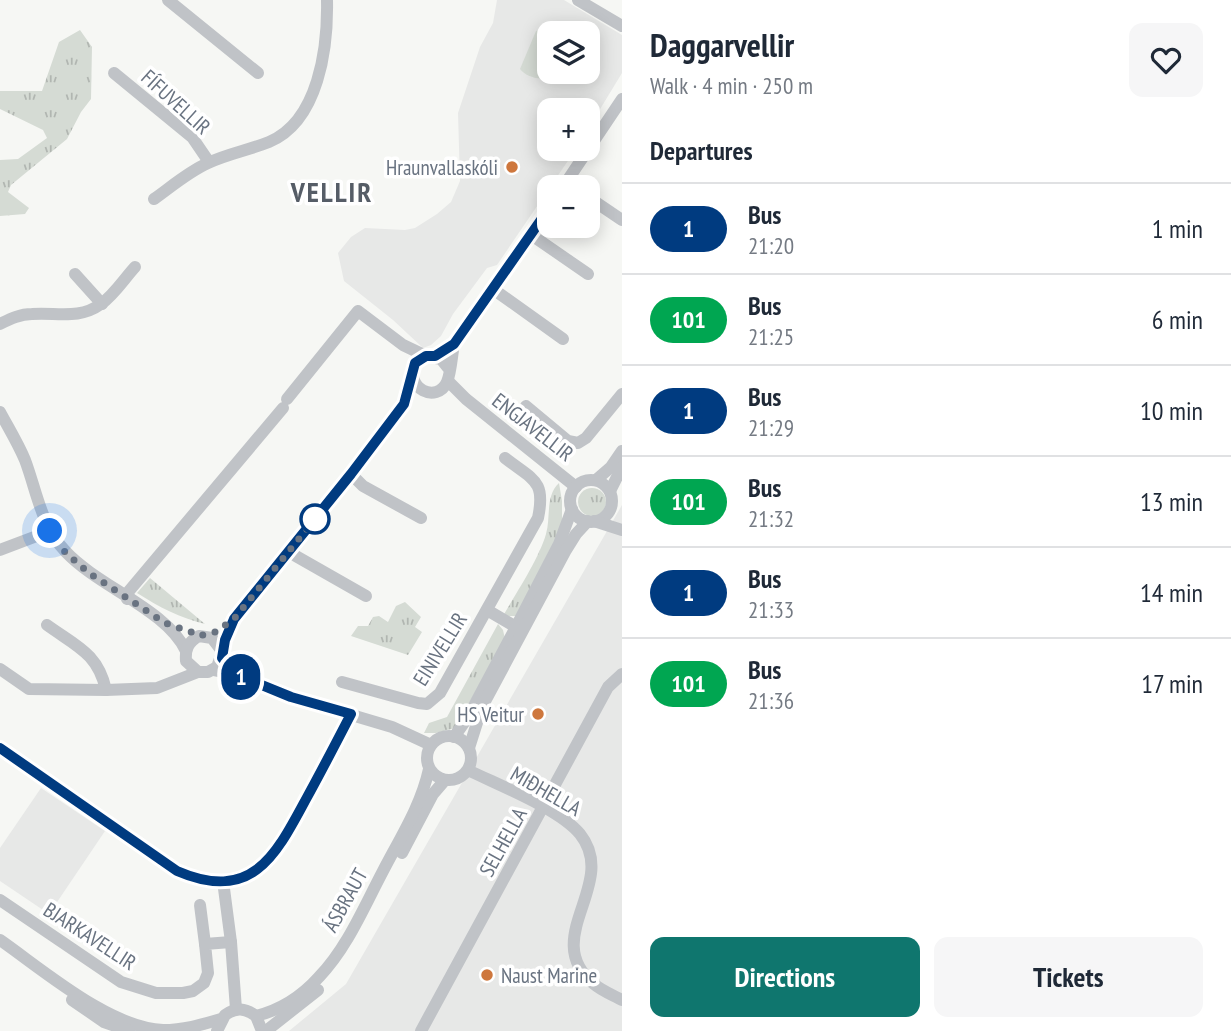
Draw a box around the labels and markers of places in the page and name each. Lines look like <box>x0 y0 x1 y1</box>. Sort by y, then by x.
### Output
place label: Hraunvallaskóli <box>386 154 498 181</box>
marker: Hraunvallaskóli <box>504 159 520 175</box>
unlabelled marker <box>300 504 330 534</box>
place label: HS Veitur <box>457 701 524 728</box>
marker: HS Veitur <box>530 706 546 722</box>
place label: Naust Marine <box>501 962 597 989</box>
marker: Naust Marine <box>479 967 495 983</box>

